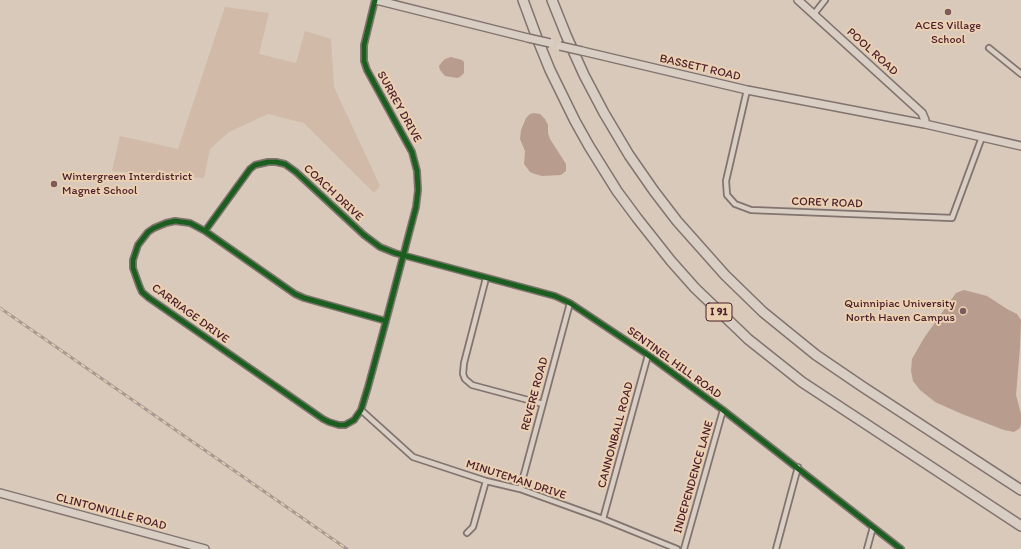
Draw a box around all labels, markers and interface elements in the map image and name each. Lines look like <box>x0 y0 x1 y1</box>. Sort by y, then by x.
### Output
marker: ACES Village School <box>943 7 953 17</box>
place label: ACES Village School <box>915 19 981 47</box>
street label: POOL ROAD <box>843 25 901 79</box>
street label: BASSETT ROAD <box>658 52 742 84</box>
street label: SURREY DRIVE <box>373 69 425 145</box>
street label: COACH DRIVE <box>300 162 366 224</box>
place label: Wintergreen Interdistrict Magnet School <box>62 170 192 198</box>
marker: Wintergreen Interdistrict Magnet School <box>49 179 59 189</box>
street label: COREY ROAD <box>791 195 863 211</box>
street label: CARRIAGE DRIVE <box>148 281 232 347</box>
place label: Quinnipiac University North Haven Campus <box>844 297 955 325</box>
road number: I 91 <box>706 303 732 321</box>
marker: Quinnipiac University North Haven Campus <box>958 306 968 316</box>
street label: SENTINEL HILL ROAD <box>624 324 724 402</box>
street label: REVERE ROAD <box>518 356 552 432</box>
street label: CANNONBALL ROAD <box>595 380 637 490</box>
street label: INDEPENDENCE LANE <box>671 419 717 535</box>
street label: MINUTEMAN DRIVE <box>464 457 568 503</box>
street label: CLINTONVILLE ROAD <box>54 490 168 534</box>

